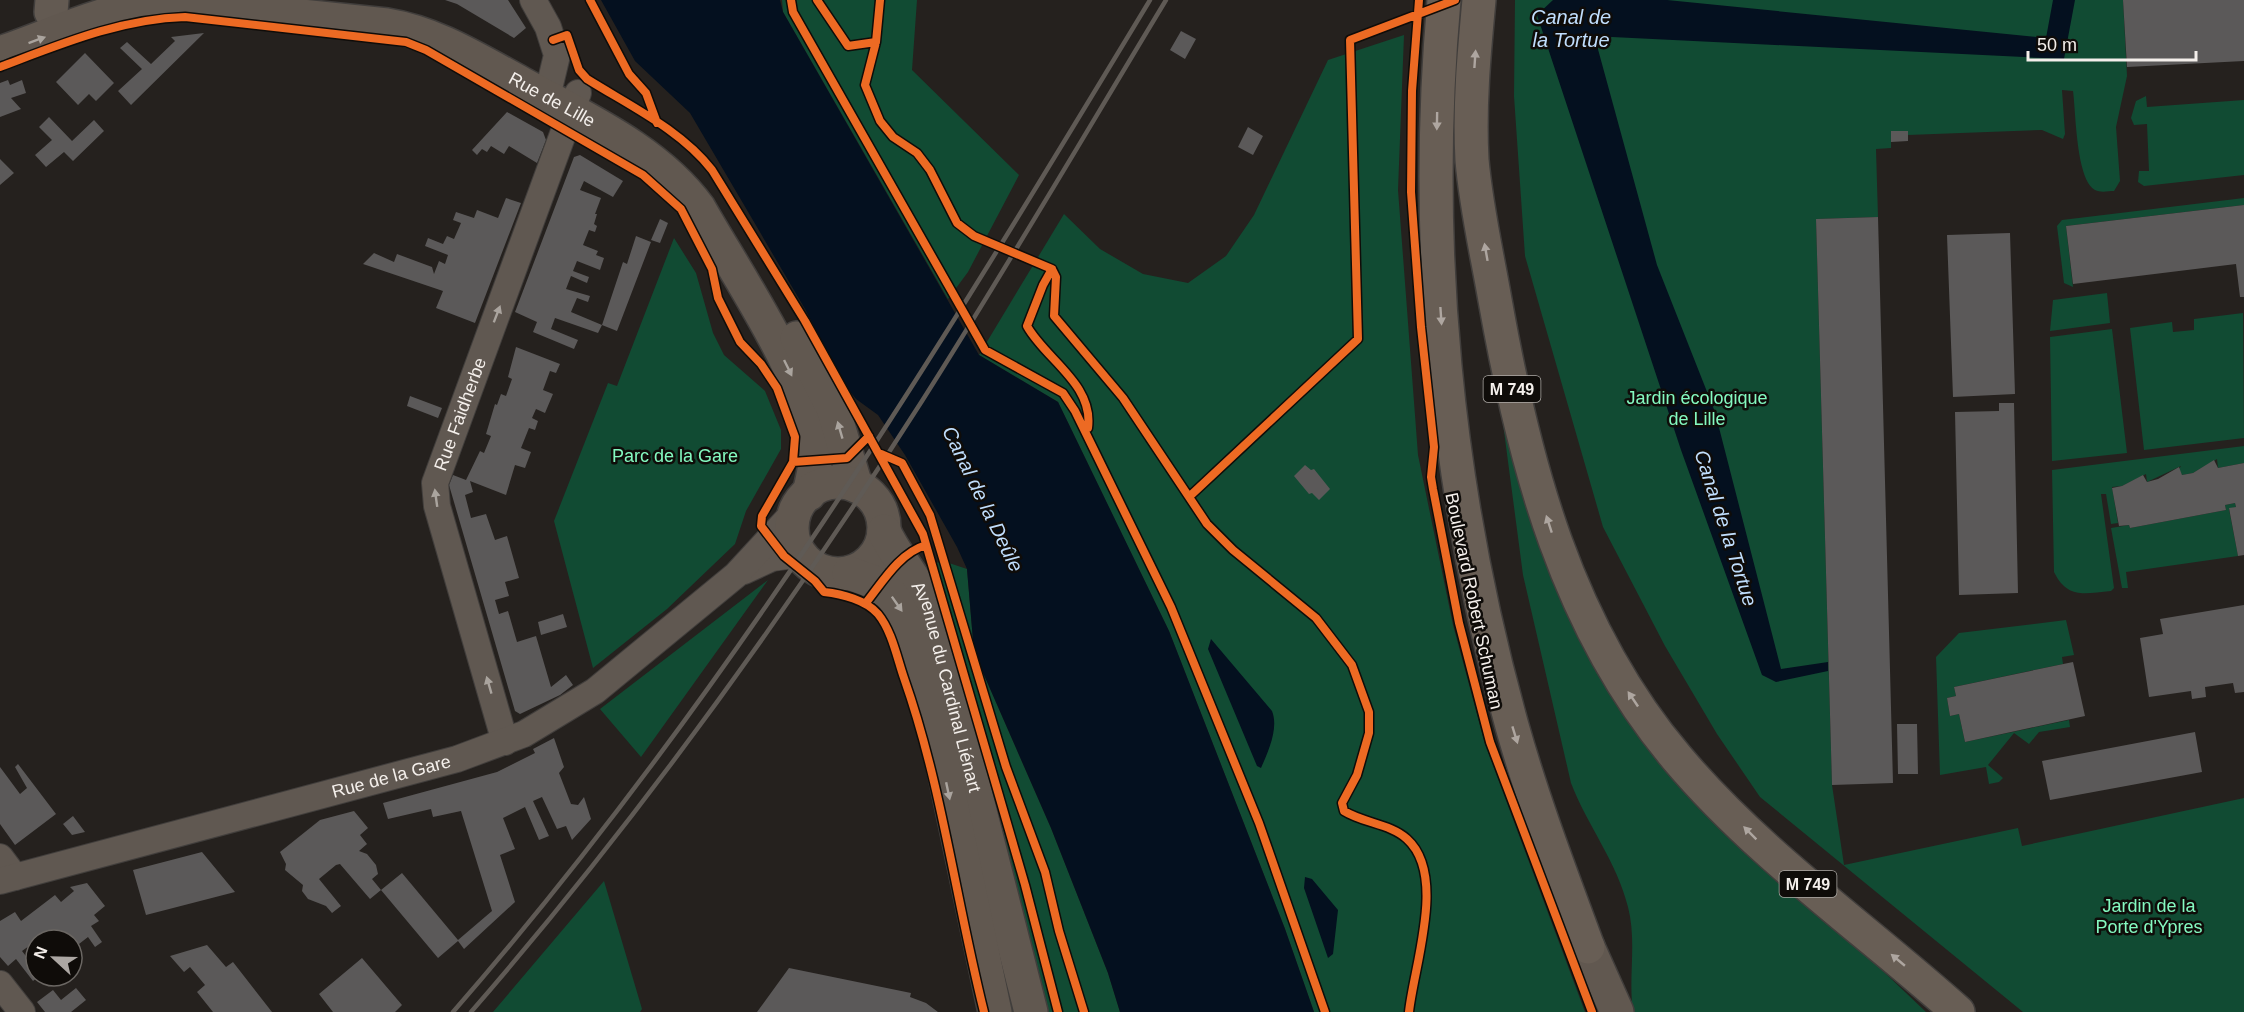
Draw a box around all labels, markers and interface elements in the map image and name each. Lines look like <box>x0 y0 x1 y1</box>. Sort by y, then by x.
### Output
water label: Canal de la Tortue <box>1531 6 1611 51</box>
scale bar <box>2028 24 2196 62</box>
one-way arrow <box>28 35 46 44</box>
text: 50 m <box>2037 35 2077 55</box>
one-way arrow <box>1470 49 1479 68</box>
street label: Rue de Lille <box>505 68 598 131</box>
one-way arrow <box>1432 112 1442 131</box>
one-way arrow <box>1482 243 1491 262</box>
one-way arrow <box>493 305 503 323</box>
one-way arrow <box>1437 307 1446 326</box>
street label: Rue Faidherbe <box>430 355 490 474</box>
one-way arrow <box>783 360 793 377</box>
road number: M 749 <box>1484 376 1540 402</box>
park label: Jardin écologique de Lille <box>1626 388 1768 429</box>
one-way arrow <box>835 421 844 439</box>
water label: Canal de la Deûle <box>938 423 1028 575</box>
park label: Parc de la Gare <box>612 446 738 466</box>
water label: Canal de la Tortue <box>1690 447 1762 609</box>
one-way arrow <box>432 488 441 507</box>
street label: Boulevard Robert Schuman <box>1441 491 1507 711</box>
one-way arrow <box>1543 515 1553 533</box>
street label: Avenue du Cardinal Liénart <box>908 578 985 794</box>
one-way arrow <box>891 595 903 611</box>
one-way arrow <box>483 676 493 694</box>
one-way arrow <box>1628 691 1639 707</box>
one-way arrow <box>1511 726 1520 744</box>
street label: Rue de la Gare <box>330 751 453 802</box>
one-way arrow <box>944 782 954 800</box>
one-way arrow <box>1744 826 1758 840</box>
road number: M 749 <box>1780 871 1836 897</box>
park label: Jardin de la Porte d'Ypres <box>2095 896 2203 937</box>
north arrow <box>24 928 84 988</box>
text: N <box>31 944 51 961</box>
one-way arrow <box>1891 954 1906 967</box>

